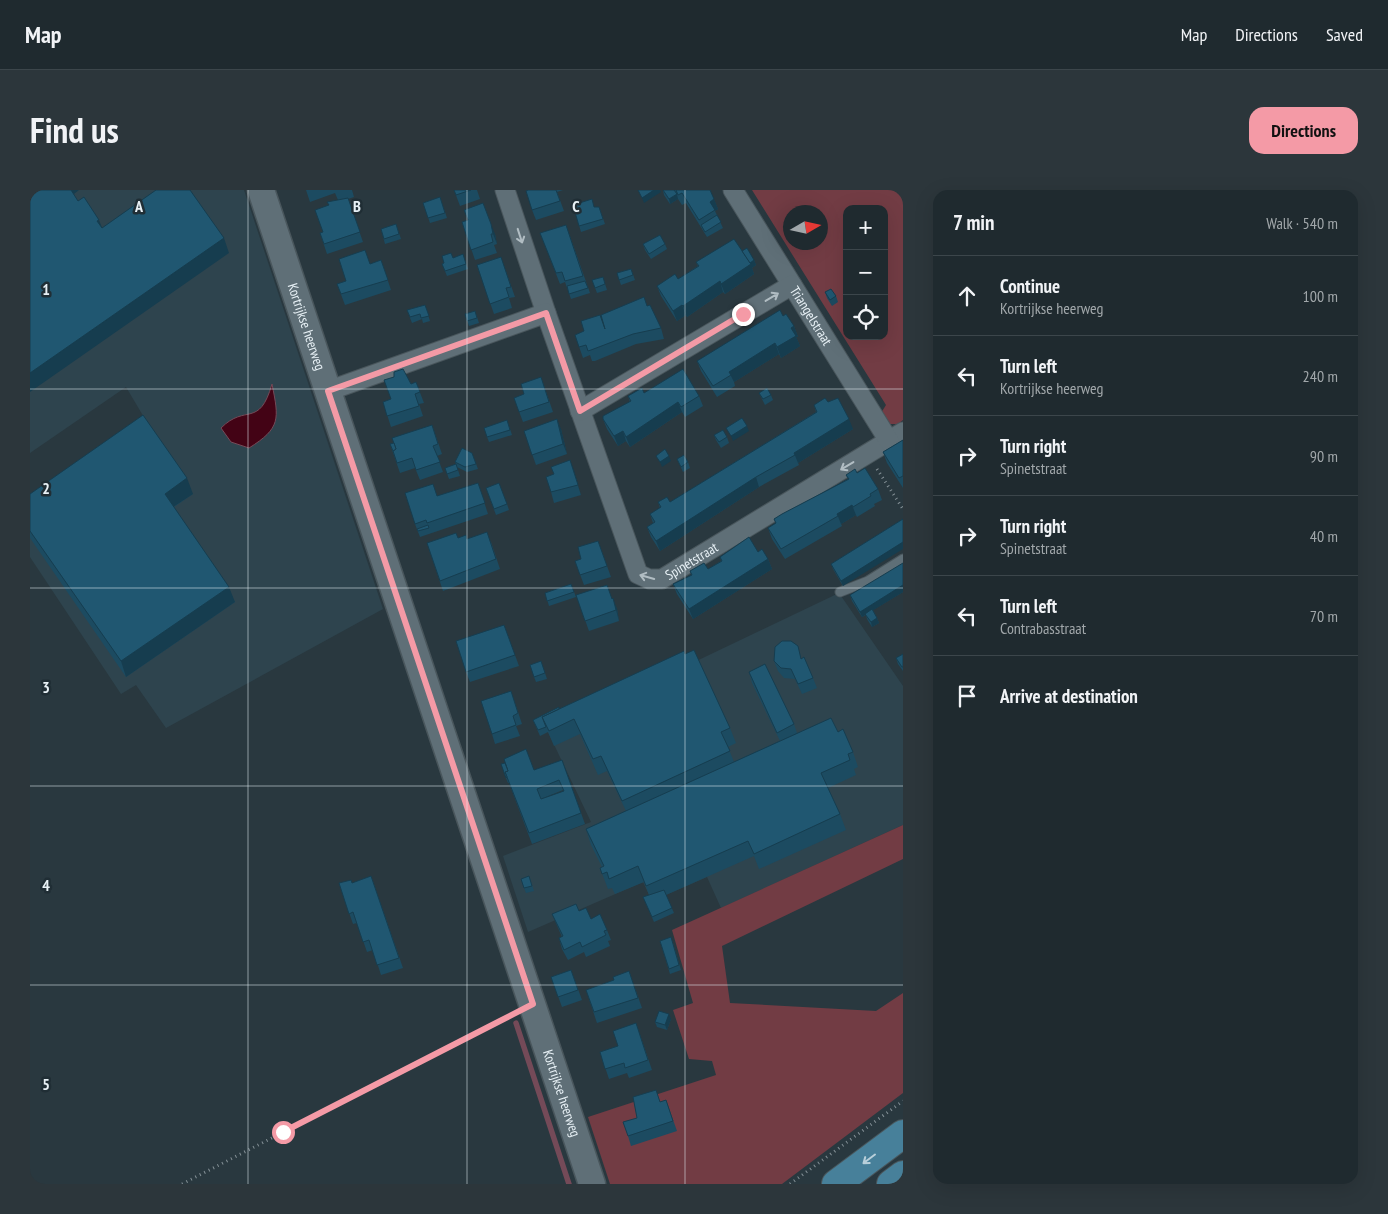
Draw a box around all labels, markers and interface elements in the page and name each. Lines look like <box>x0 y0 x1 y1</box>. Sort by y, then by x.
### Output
text: Map <box>25 19 62 50</box>
text: Map <box>1181 23 1207 46</box>
text: Directions <box>1235 23 1298 46</box>
text: Saved <box>1326 23 1363 46</box>
text: Find us <box>30 107 119 153</box>
button: Directions <box>1249 107 1358 154</box>
text: A <box>134 196 144 216</box>
text: B <box>353 196 361 216</box>
text: C <box>572 196 580 216</box>
north arrow <box>783 205 828 250</box>
map controls <box>843 205 888 340</box>
button: + <box>843 205 888 250</box>
text: 7 min <box>953 209 995 236</box>
text: Walk · 540 m <box>1266 213 1338 233</box>
one-way arrow <box>516 228 526 244</box>
button: − <box>843 250 888 295</box>
text: Continue <box>1000 274 1060 298</box>
text: 1 <box>42 279 50 299</box>
street label: Kortrijkse heerweg <box>284 281 329 372</box>
icon: ahead <box>953 282 981 310</box>
street label: Triangelstraat <box>786 283 836 349</box>
text: 100 m <box>1303 286 1338 306</box>
one-way arrow <box>765 291 779 301</box>
button: locate <box>843 295 888 340</box>
text: Kortrijkse heerweg <box>1000 298 1103 318</box>
route end <box>732 303 755 326</box>
text: Turn left <box>1000 354 1057 378</box>
icon: left <box>953 362 981 390</box>
text: 240 m <box>1303 366 1338 386</box>
text: Kortrijkse heerweg <box>1000 378 1103 398</box>
text: Turn right <box>1000 434 1066 458</box>
icon: right <box>953 442 981 470</box>
text: 90 m <box>1310 446 1338 466</box>
text: Spinetstraat <box>1000 458 1067 478</box>
one-way arrow <box>841 461 855 471</box>
text: 2 <box>42 478 50 498</box>
text: Turn right <box>1000 514 1066 538</box>
icon: right <box>953 522 981 550</box>
text: 40 m <box>1310 526 1338 546</box>
street label: Spinetstraat <box>662 538 721 584</box>
text: Spinetstraat <box>1000 538 1067 558</box>
one-way arrow <box>639 571 655 581</box>
text: Turn left <box>1000 594 1057 618</box>
icon: left <box>953 602 981 630</box>
text: 70 m <box>1310 606 1338 626</box>
text: Contrabasstraat <box>1000 618 1086 638</box>
text: 3 <box>42 677 50 697</box>
icon: arrive <box>953 682 981 710</box>
text: Arrive at destination <box>1000 684 1138 708</box>
text: 4 <box>42 875 50 895</box>
street label: Kortrijkse heerweg <box>539 1047 585 1139</box>
text: 5 <box>42 1074 50 1094</box>
route start <box>272 1121 295 1144</box>
one-way arrow <box>862 1154 876 1164</box>

